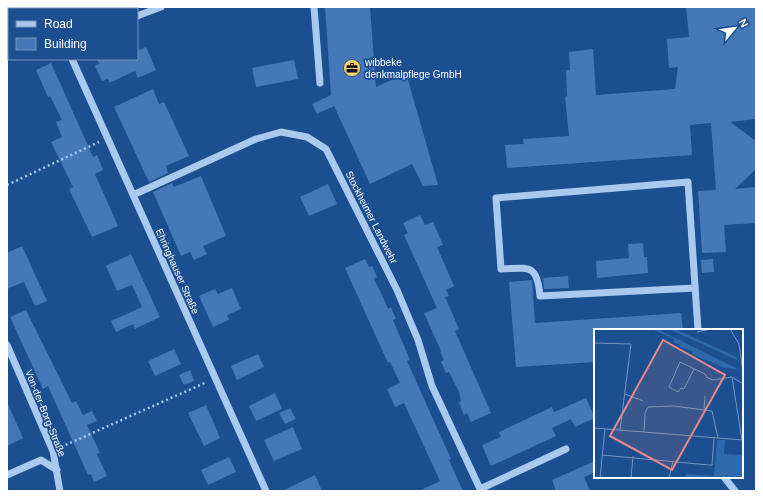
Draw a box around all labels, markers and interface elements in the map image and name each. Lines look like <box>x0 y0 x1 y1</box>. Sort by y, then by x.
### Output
legend <box>8 8 138 60</box>
north arrow <box>715 8 755 48</box>
text: Road <box>44 17 73 31</box>
text: N <box>737 17 751 30</box>
text: Building <box>44 37 87 51</box>
place label: wibbeke denkmalpflege GmbH <box>364 57 462 80</box>
office icon: wibbeke denkmalpflege GmbH <box>342 58 362 78</box>
street label: Stockheimer Landwehr <box>343 169 400 266</box>
street label: Ehringhauser Straße <box>154 227 202 316</box>
inset map <box>594 329 743 478</box>
street label: Von-der-Borg-Straße <box>23 368 68 459</box>

